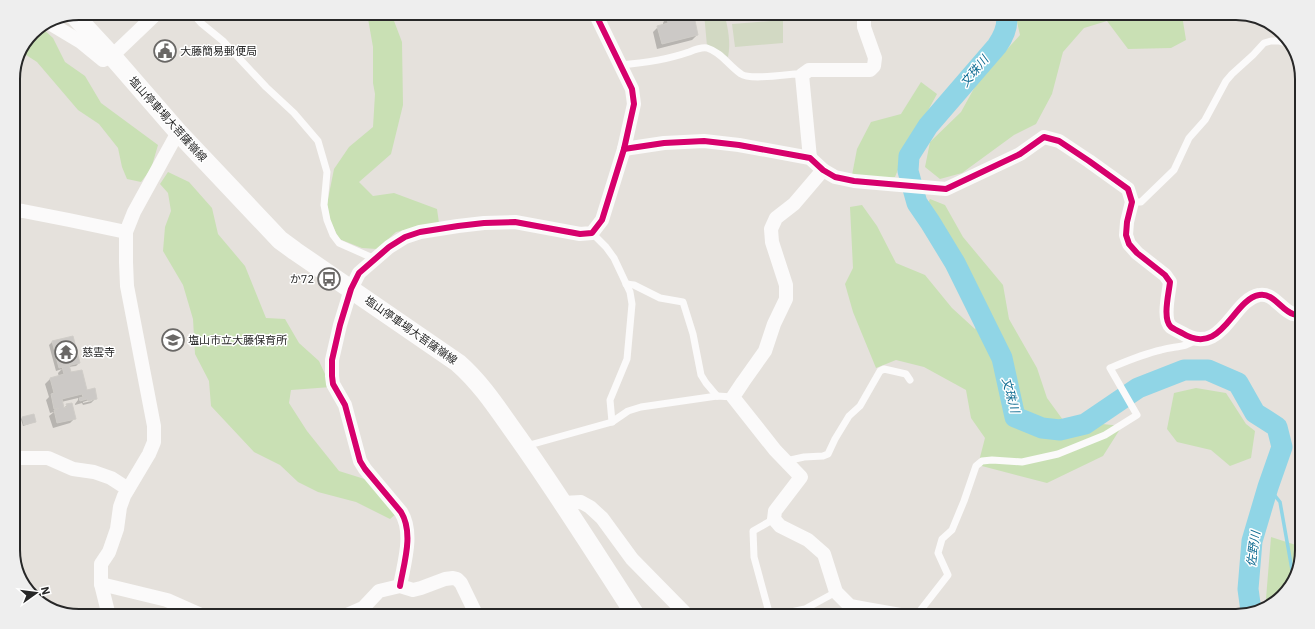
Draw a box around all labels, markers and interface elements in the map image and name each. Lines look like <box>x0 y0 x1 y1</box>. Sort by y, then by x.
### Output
public building icon: 大藤簡易郵便局 <box>152 38 178 64</box>
place label: 大藤簡易郵便局 <box>180 44 257 58</box>
water label: 文珠川 <box>957 51 993 90</box>
street label: 塩山停車場大菩薩嶺線 <box>126 73 210 165</box>
bus stop icon: か72 <box>316 266 342 292</box>
place label: か72 <box>290 272 314 286</box>
street label: 塩山停車場大菩薩嶺線 <box>362 293 460 367</box>
school or university icon: 塩山市立大藤保育所 <box>160 327 186 353</box>
place label: 塩山市立大藤保育所 <box>188 333 288 347</box>
temple icon: 慈雲寺 <box>53 339 79 365</box>
place label: 慈雲寺 <box>82 345 115 359</box>
water label: 文珠川 <box>999 376 1023 416</box>
water label: 佐野川 <box>1243 528 1263 568</box>
north arrow <box>16 573 56 613</box>
text: N <box>38 585 53 596</box>

